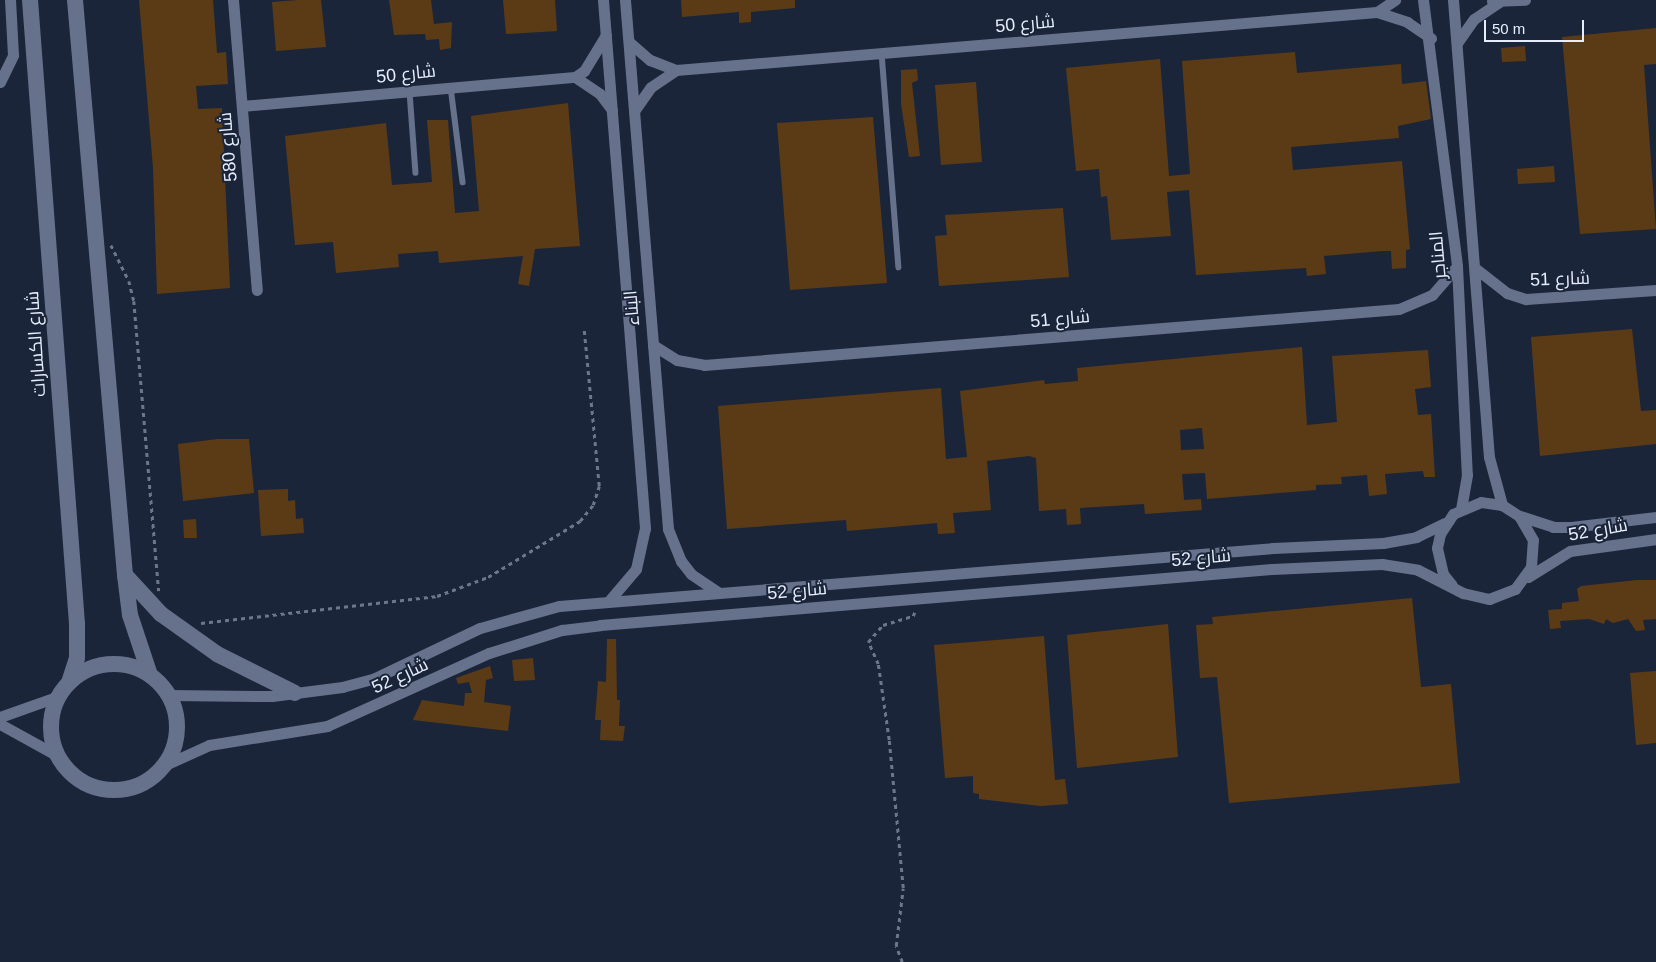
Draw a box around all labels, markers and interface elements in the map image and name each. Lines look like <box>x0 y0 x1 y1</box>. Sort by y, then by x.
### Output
scale bar <box>1486 10 1586 42</box>
street label: شارع 50 <box>994 11 1056 37</box>
text: 50 m <box>1492 20 1525 37</box>
street label: شارع 50 <box>375 60 437 88</box>
street label: شارع 580 <box>214 111 242 183</box>
street label: المناجر <box>1425 230 1451 280</box>
street label: شارع 51 <box>1530 267 1590 291</box>
street label: البناء <box>620 289 644 327</box>
street label: شارع الكسارات <box>22 290 50 398</box>
street label: شارع 51 <box>1029 306 1091 332</box>
street label: شارع 52 <box>1567 514 1629 546</box>
street label: شارع 52 <box>1170 545 1232 571</box>
street label: شارع 52 <box>766 578 828 604</box>
street label: شارع 52 <box>368 654 432 698</box>

